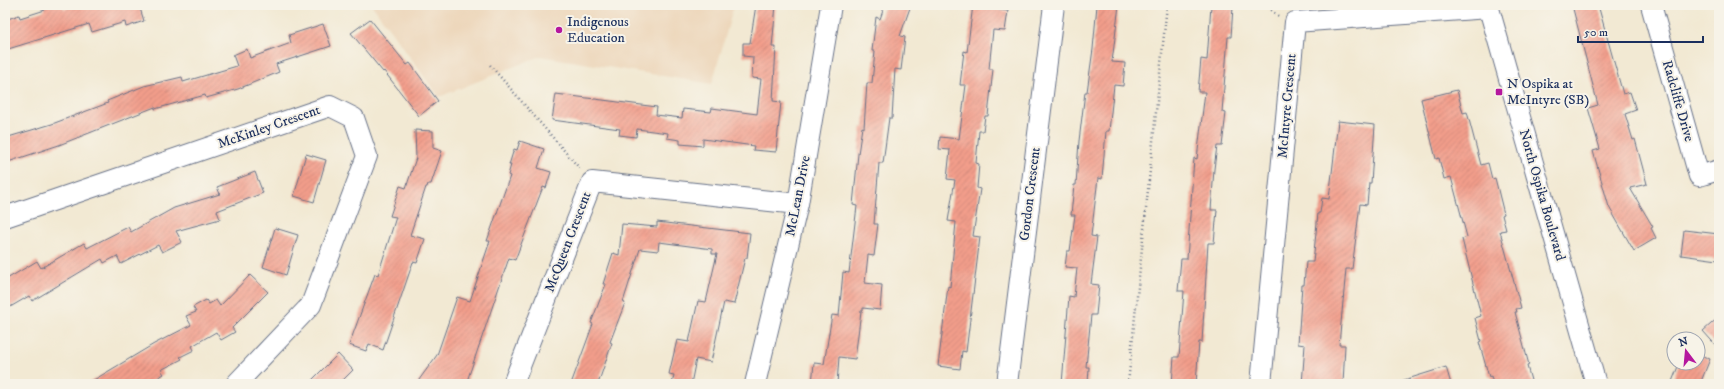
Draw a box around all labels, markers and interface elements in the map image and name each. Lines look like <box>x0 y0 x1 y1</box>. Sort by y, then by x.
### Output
place label: Indigenous Education <box>567 13 629 47</box>
scale bar <box>1578 18 1703 44</box>
marker: Indigenous Education <box>554 25 564 35</box>
text: 50 m <box>1584 25 1608 40</box>
street label: McIntyre Crescent <box>1273 52 1301 159</box>
street label: Radcliffe Drive <box>1658 58 1698 144</box>
place label: N Ospika at McIntyre (SB) <box>1507 75 1589 109</box>
marker: N Ospika at McIntyre (SB) <box>1494 87 1504 97</box>
street label: McKinley Crescent <box>215 101 323 153</box>
street label: North Ospika Boulevard <box>1515 127 1569 263</box>
street label: Gordon Crescent <box>1015 146 1045 242</box>
street label: McLean Drive <box>781 154 815 238</box>
street label: McQueen Crescent <box>541 189 596 295</box>
north arrow <box>1666 331 1706 371</box>
text: N <box>1677 334 1690 350</box>

